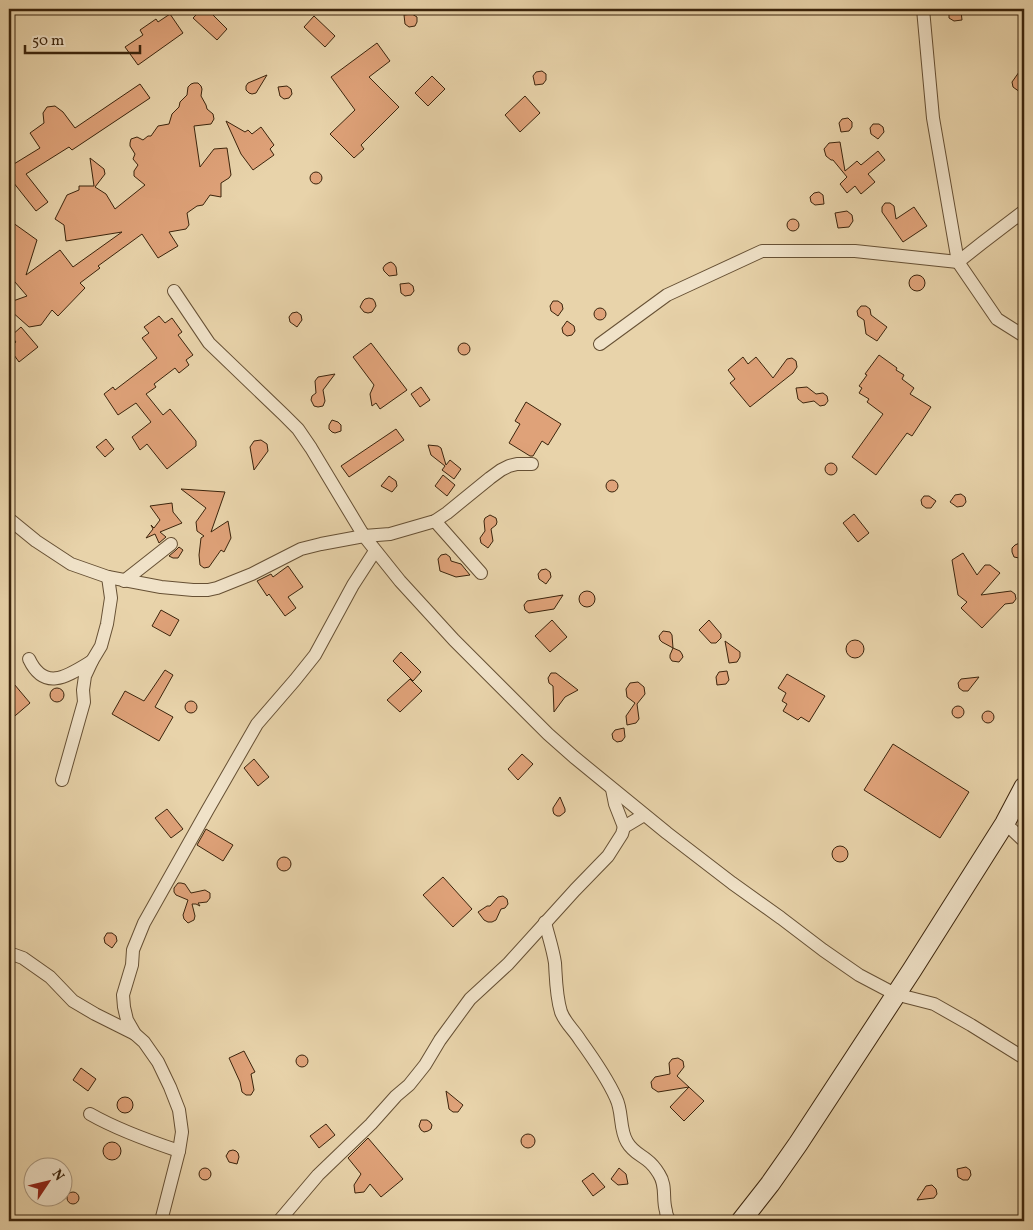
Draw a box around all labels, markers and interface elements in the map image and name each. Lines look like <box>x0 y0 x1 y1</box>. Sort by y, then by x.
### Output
scale bar <box>25 22 140 54</box>
text: 50 m <box>32 31 64 52</box>
north arrow <box>22 1158 72 1208</box>
text: N <box>47 1166 68 1185</box>

